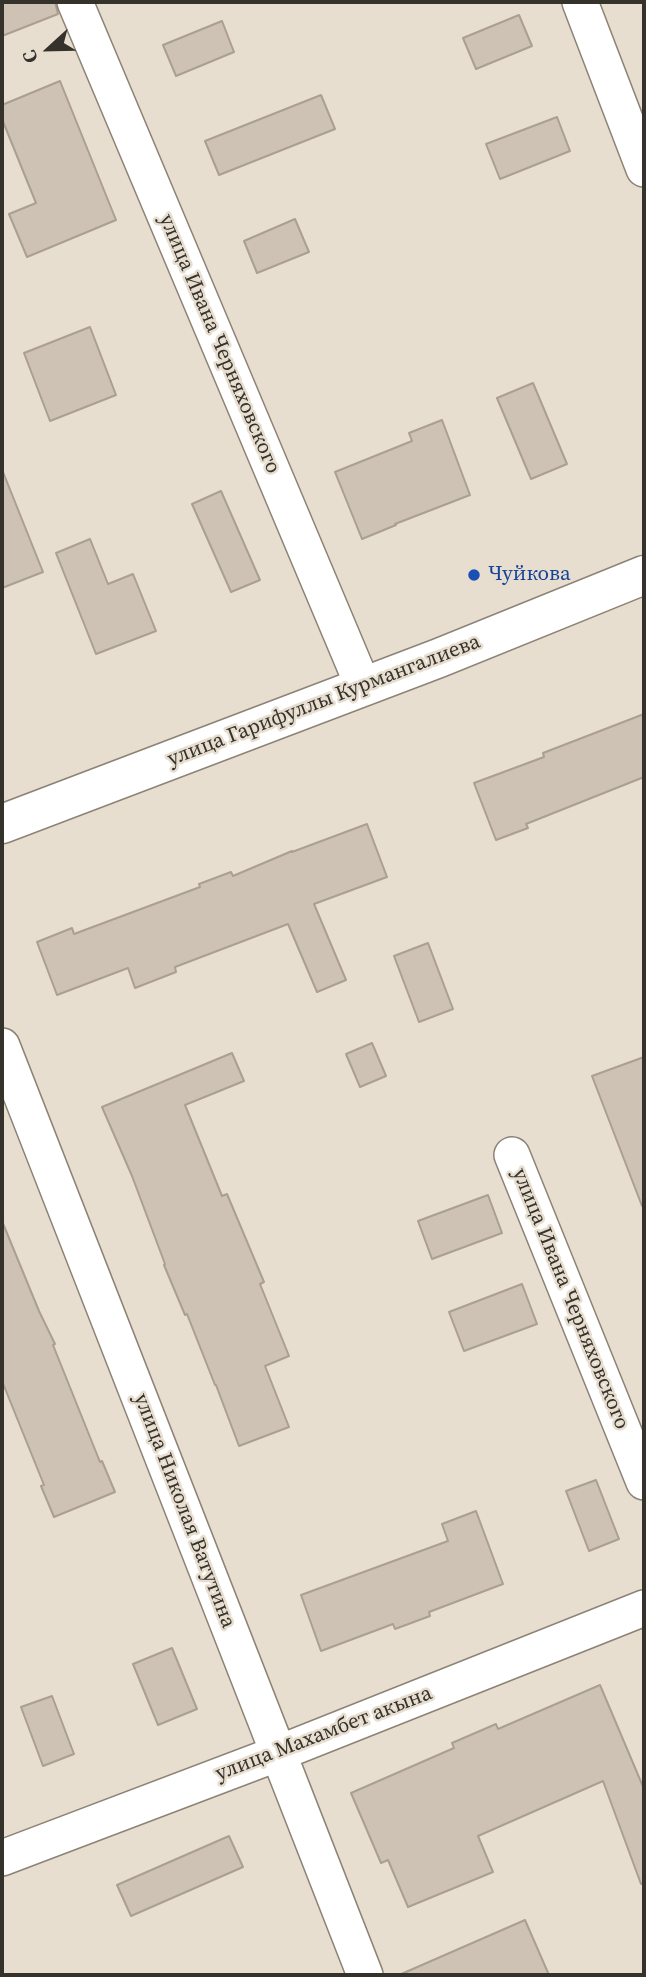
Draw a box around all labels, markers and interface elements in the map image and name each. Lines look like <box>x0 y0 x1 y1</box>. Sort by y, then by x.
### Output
north arrow <box>14 14 84 84</box>
text: С <box>15 47 44 67</box>
street label: улица Ивана Черняховского <box>153 210 285 478</box>
place label: Чуйкова <box>488 562 571 588</box>
marker: Чуйкова <box>466 567 482 583</box>
street label: улица Гарифуллы Курмангалиева <box>164 630 484 772</box>
street label: улица Ивана Черняховского <box>506 1165 634 1433</box>
street label: улица Николая Ватутина <box>128 1390 240 1632</box>
street label: улица Махамбет акына <box>212 1681 436 1787</box>

